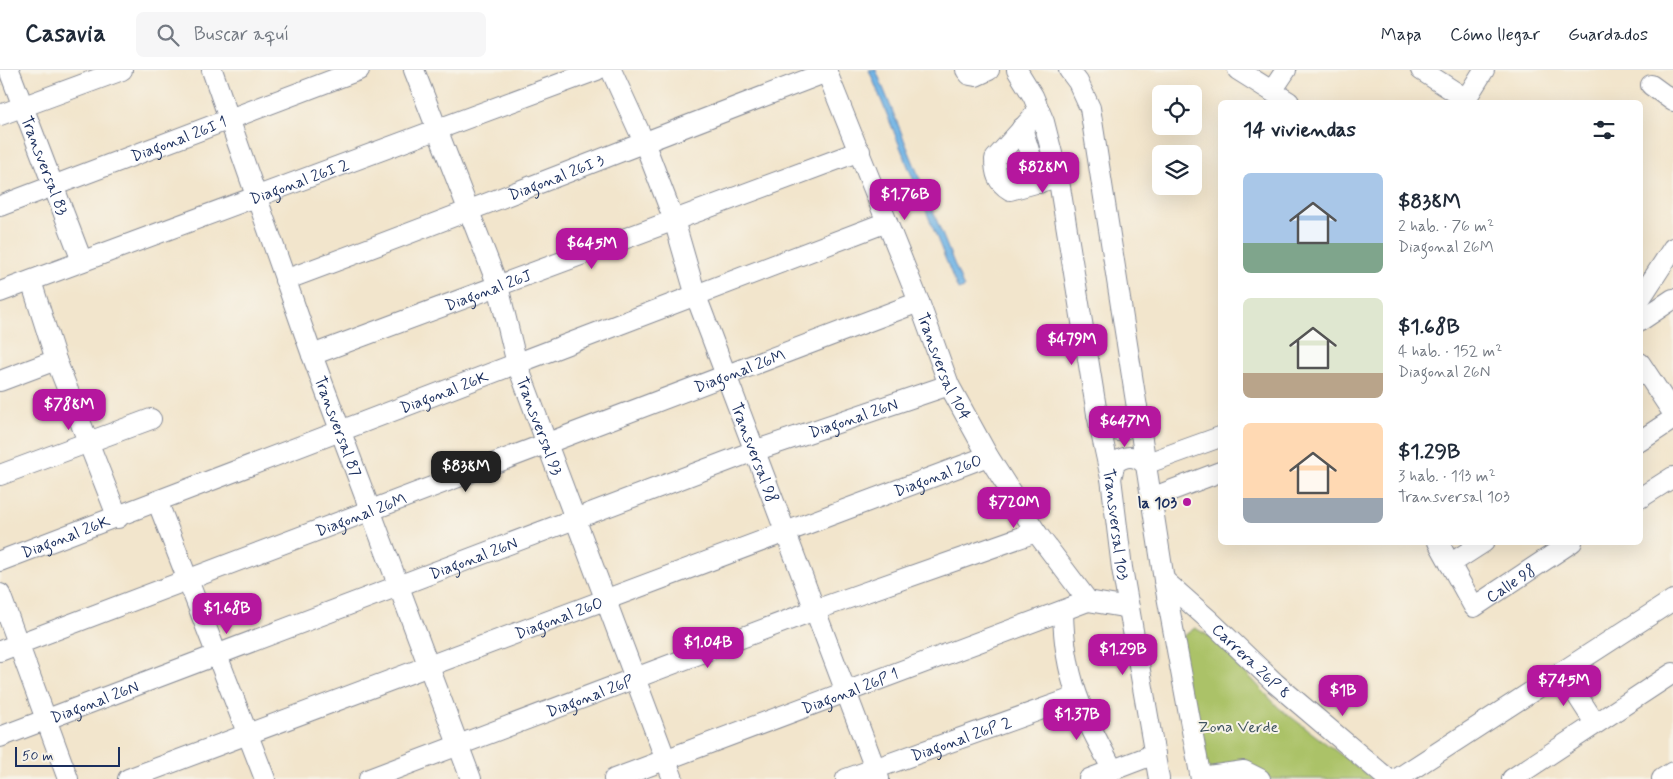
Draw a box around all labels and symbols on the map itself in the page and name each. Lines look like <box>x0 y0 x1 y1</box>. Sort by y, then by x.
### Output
street label: Diagonal 26I 1 <box>128 112 230 167</box>
street label: Transversal 83 <box>15 113 73 219</box>
street label: Diagonal 26I 3 <box>506 150 608 206</box>
pin: $828M <box>1008 152 1078 194</box>
street label: Diagonal 26I 2 <box>247 154 352 210</box>
pin: $1.76B <box>864 178 946 221</box>
pin: $645M <box>557 228 627 270</box>
street label: Diagonal 26J <box>442 265 535 317</box>
street label: Transversal 104 <box>912 310 975 424</box>
pin: $479M <box>1037 324 1107 366</box>
street label: Diagonal 26M <box>692 345 789 398</box>
street label: Diagonal 26K <box>397 366 492 419</box>
street label: Transversal 87 <box>309 373 366 480</box>
street label: Transversal 93 <box>511 374 567 479</box>
pin: $788M <box>34 388 104 431</box>
street label: Diagonal 26N <box>806 394 901 444</box>
street label: Transversal 98 <box>725 400 782 506</box>
pin: $647M <box>1090 406 1160 448</box>
pin: $838M <box>431 450 501 493</box>
street label: Diagonal 26O <box>891 450 985 502</box>
street label: Transversal 103 <box>1097 467 1133 582</box>
pin: $720M <box>979 486 1049 529</box>
street label: Diagonal 26M <box>313 489 410 542</box>
place label: la 103 <box>1138 493 1177 514</box>
marker: la 103 <box>1181 496 1193 508</box>
street label: Diagonal 26K <box>19 511 114 564</box>
street label: Diagonal 26N <box>427 533 521 585</box>
street label: Calle 98 <box>1482 560 1540 608</box>
pin: $1.68B <box>186 592 268 635</box>
street label: Diagonal 26O <box>512 593 606 645</box>
street label: Carrera 26P 8 <box>1207 619 1294 704</box>
pin: $1.04B <box>667 626 749 669</box>
pin: $1.29B <box>1082 634 1164 676</box>
street label: Diagonal 26P 1 <box>799 664 902 720</box>
pin: $745M <box>1529 664 1599 707</box>
street label: Diagonal 26P <box>544 671 637 723</box>
pin: $1B <box>1319 674 1367 717</box>
street label: Diagonal 26N <box>48 676 142 729</box>
pin: $1.37B <box>1036 698 1118 741</box>
street label: Diagonal 26P 2 <box>908 712 1015 767</box>
park label: Zona Verde <box>1198 717 1278 738</box>
scale bar <box>15 744 120 767</box>

